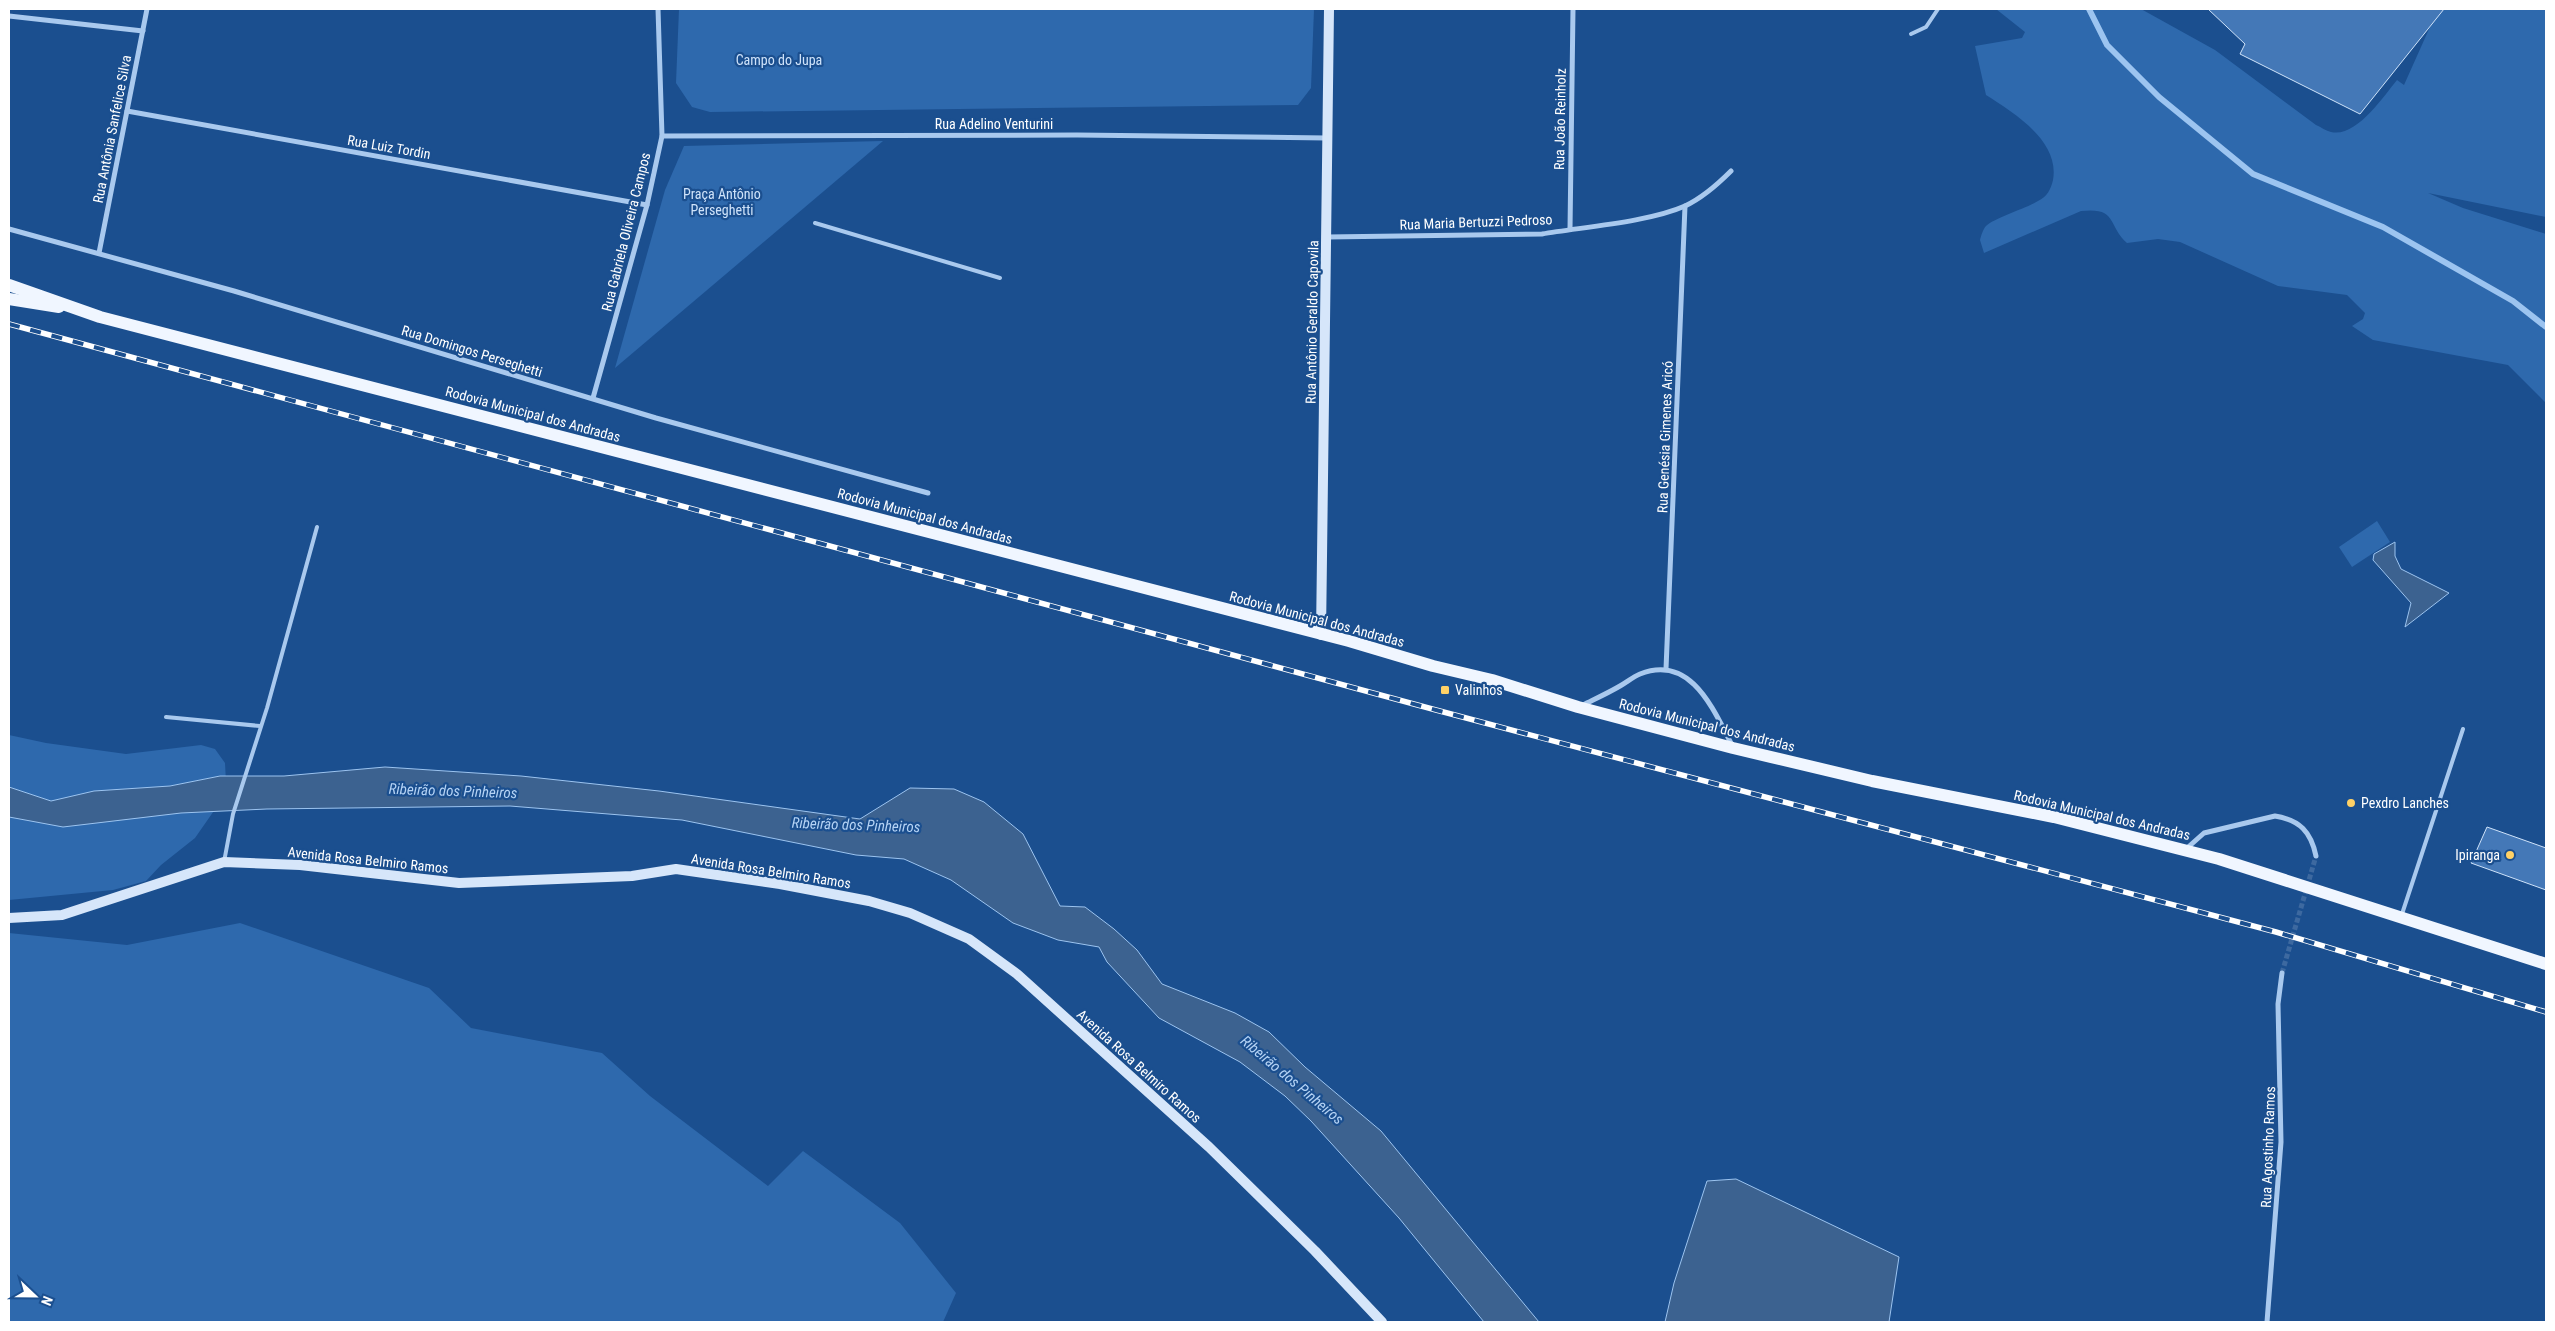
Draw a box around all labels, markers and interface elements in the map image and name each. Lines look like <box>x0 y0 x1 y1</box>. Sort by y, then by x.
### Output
park label: Campo do Jupa <box>736 52 822 68</box>
street label: Rua Antônia Sanfelice Silva <box>90 54 134 204</box>
street label: Rua João Reinholz <box>1551 68 1569 170</box>
street label: Rua Adelino Venturini <box>935 116 1053 132</box>
street label: Rua Luiz Tordin <box>346 132 432 162</box>
street label: Rua Gabriela Oliveira Campos <box>599 151 653 313</box>
park label: Praça Antônio Perseghetti <box>683 186 761 218</box>
street label: Rua Maria Bertuzzi Pedroso <box>1399 211 1553 233</box>
street label: Rua Antônio Geraldo Capovila <box>1303 240 1321 404</box>
street label: Rua Domingos Perseghetti <box>400 322 544 380</box>
street label: Rua Genésia Gimenes Aricó <box>1654 361 1676 513</box>
street label: Rodovia Municipal dos Andradas <box>444 383 622 445</box>
street label: Rodovia Municipal dos Andradas <box>836 485 1014 547</box>
street label: Rodovia Municipal dos Andradas <box>1228 588 1406 650</box>
place label: Valinhos <box>1455 682 1503 698</box>
marker: Valinhos <box>1439 684 1451 696</box>
street label: Rodovia Municipal dos Andradas <box>1617 695 1797 755</box>
water label: Ribeirão dos Pinheiros <box>388 780 518 802</box>
street label: Rodovia Municipal dos Andradas <box>2012 787 2192 843</box>
place label: Pexdro Lanches <box>2361 795 2449 811</box>
marker: Pexdro Lanches <box>2345 797 2357 809</box>
water label: Ribeirão dos Pinheiros <box>791 814 921 836</box>
street label: Avenida Rosa Belmiro Ramos <box>287 844 449 876</box>
place label: Ipiranga <box>2455 847 2500 863</box>
marker: Ipiranga <box>2504 849 2516 861</box>
street label: Avenida Rosa Belmiro Ramos <box>690 850 852 892</box>
street label: Avenida Rosa Belmiro Ramos <box>1074 1006 1204 1126</box>
water label: Ribeirão dos Pinheiros <box>1237 1032 1347 1128</box>
street label: Rua Agostinho Ramos <box>2258 1086 2278 1208</box>
north arrow <box>10 1271 60 1321</box>
text: N <box>38 1294 56 1308</box>

